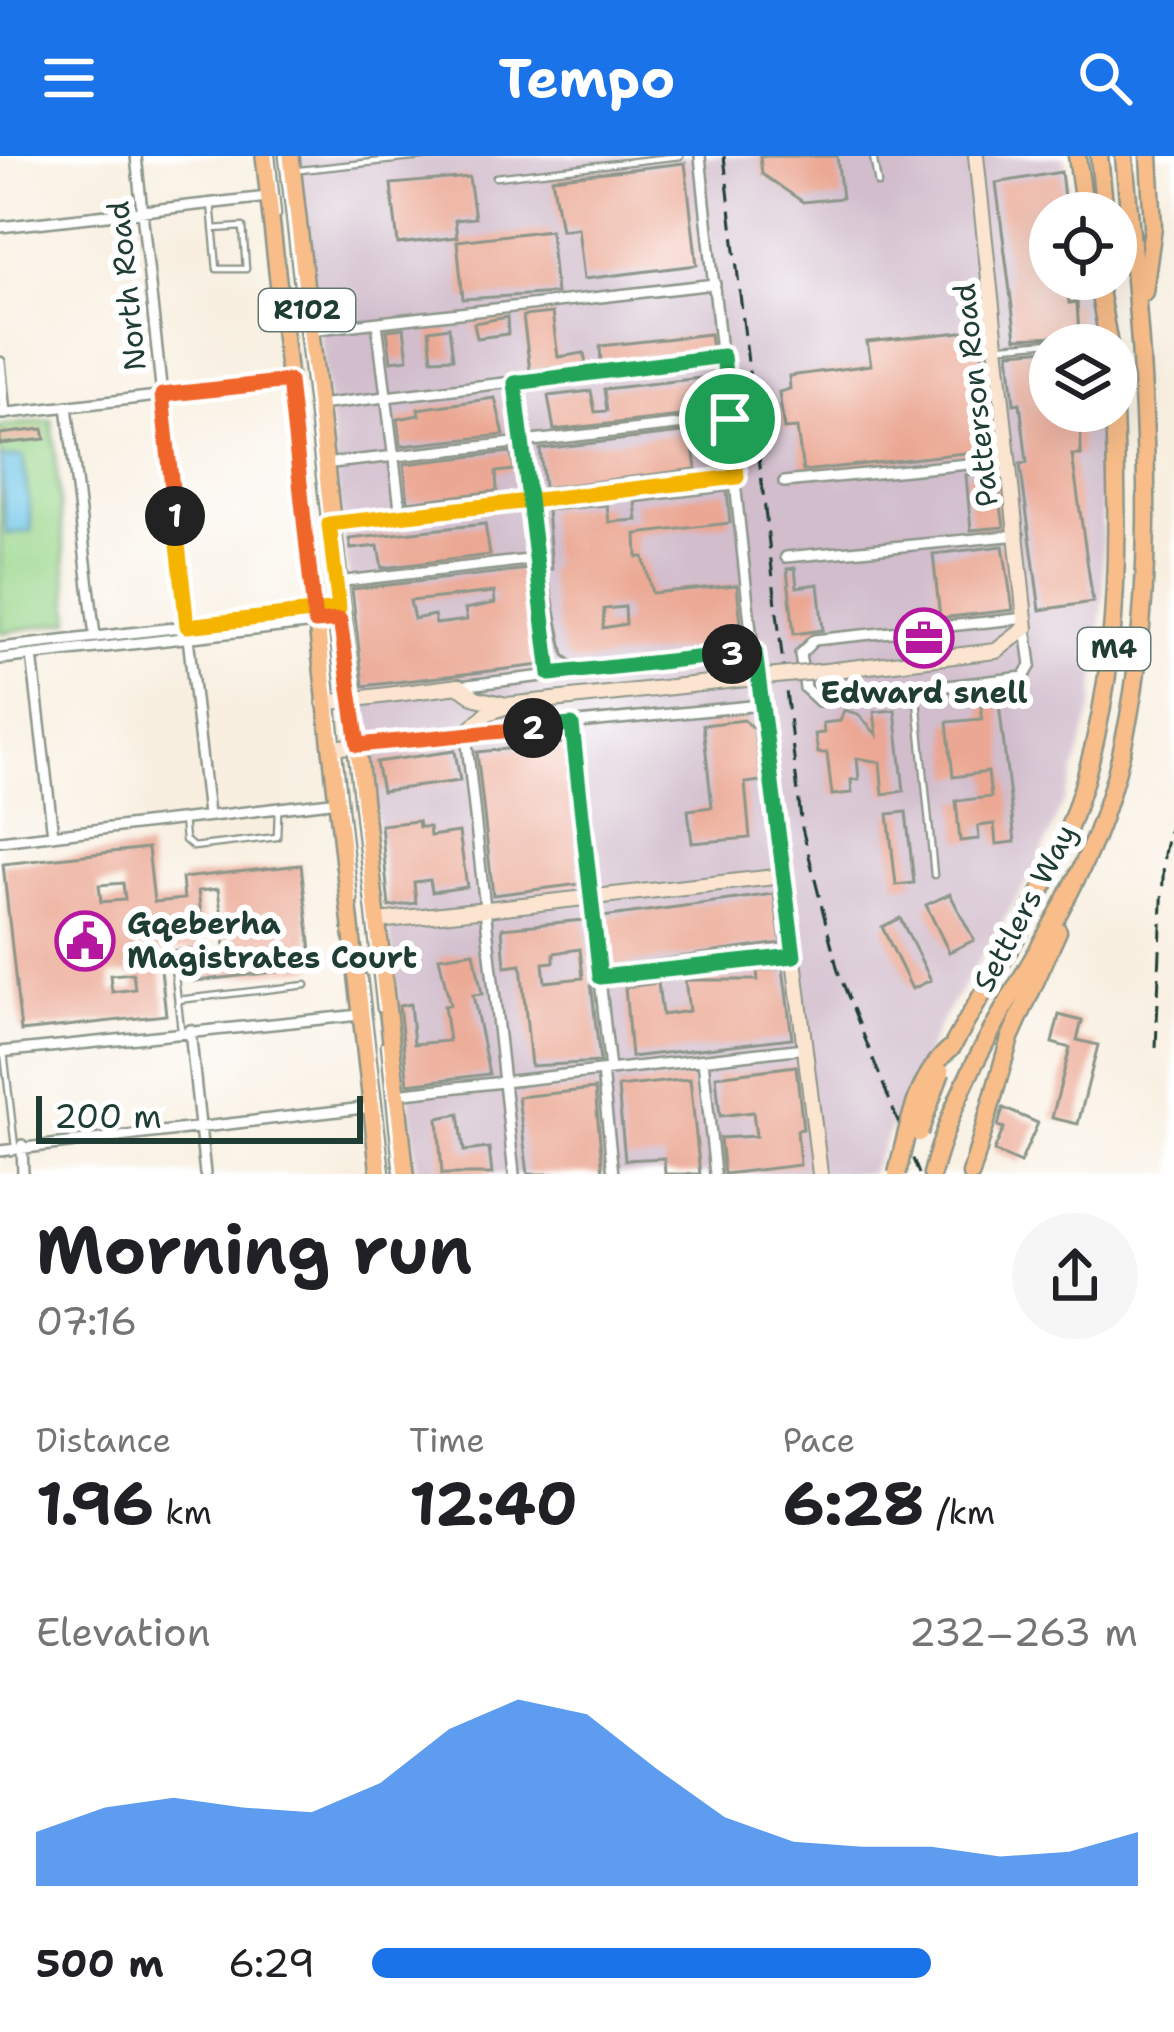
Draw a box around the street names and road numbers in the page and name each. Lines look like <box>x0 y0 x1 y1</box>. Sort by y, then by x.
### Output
street label: North Road <box>97 199 156 373</box>
street label: Patterson Road <box>943 281 1008 509</box>
road number: R102 <box>259 289 355 331</box>
road number: M4 <box>1078 628 1150 670</box>
street label: Settlers Way <box>963 817 1086 999</box>

